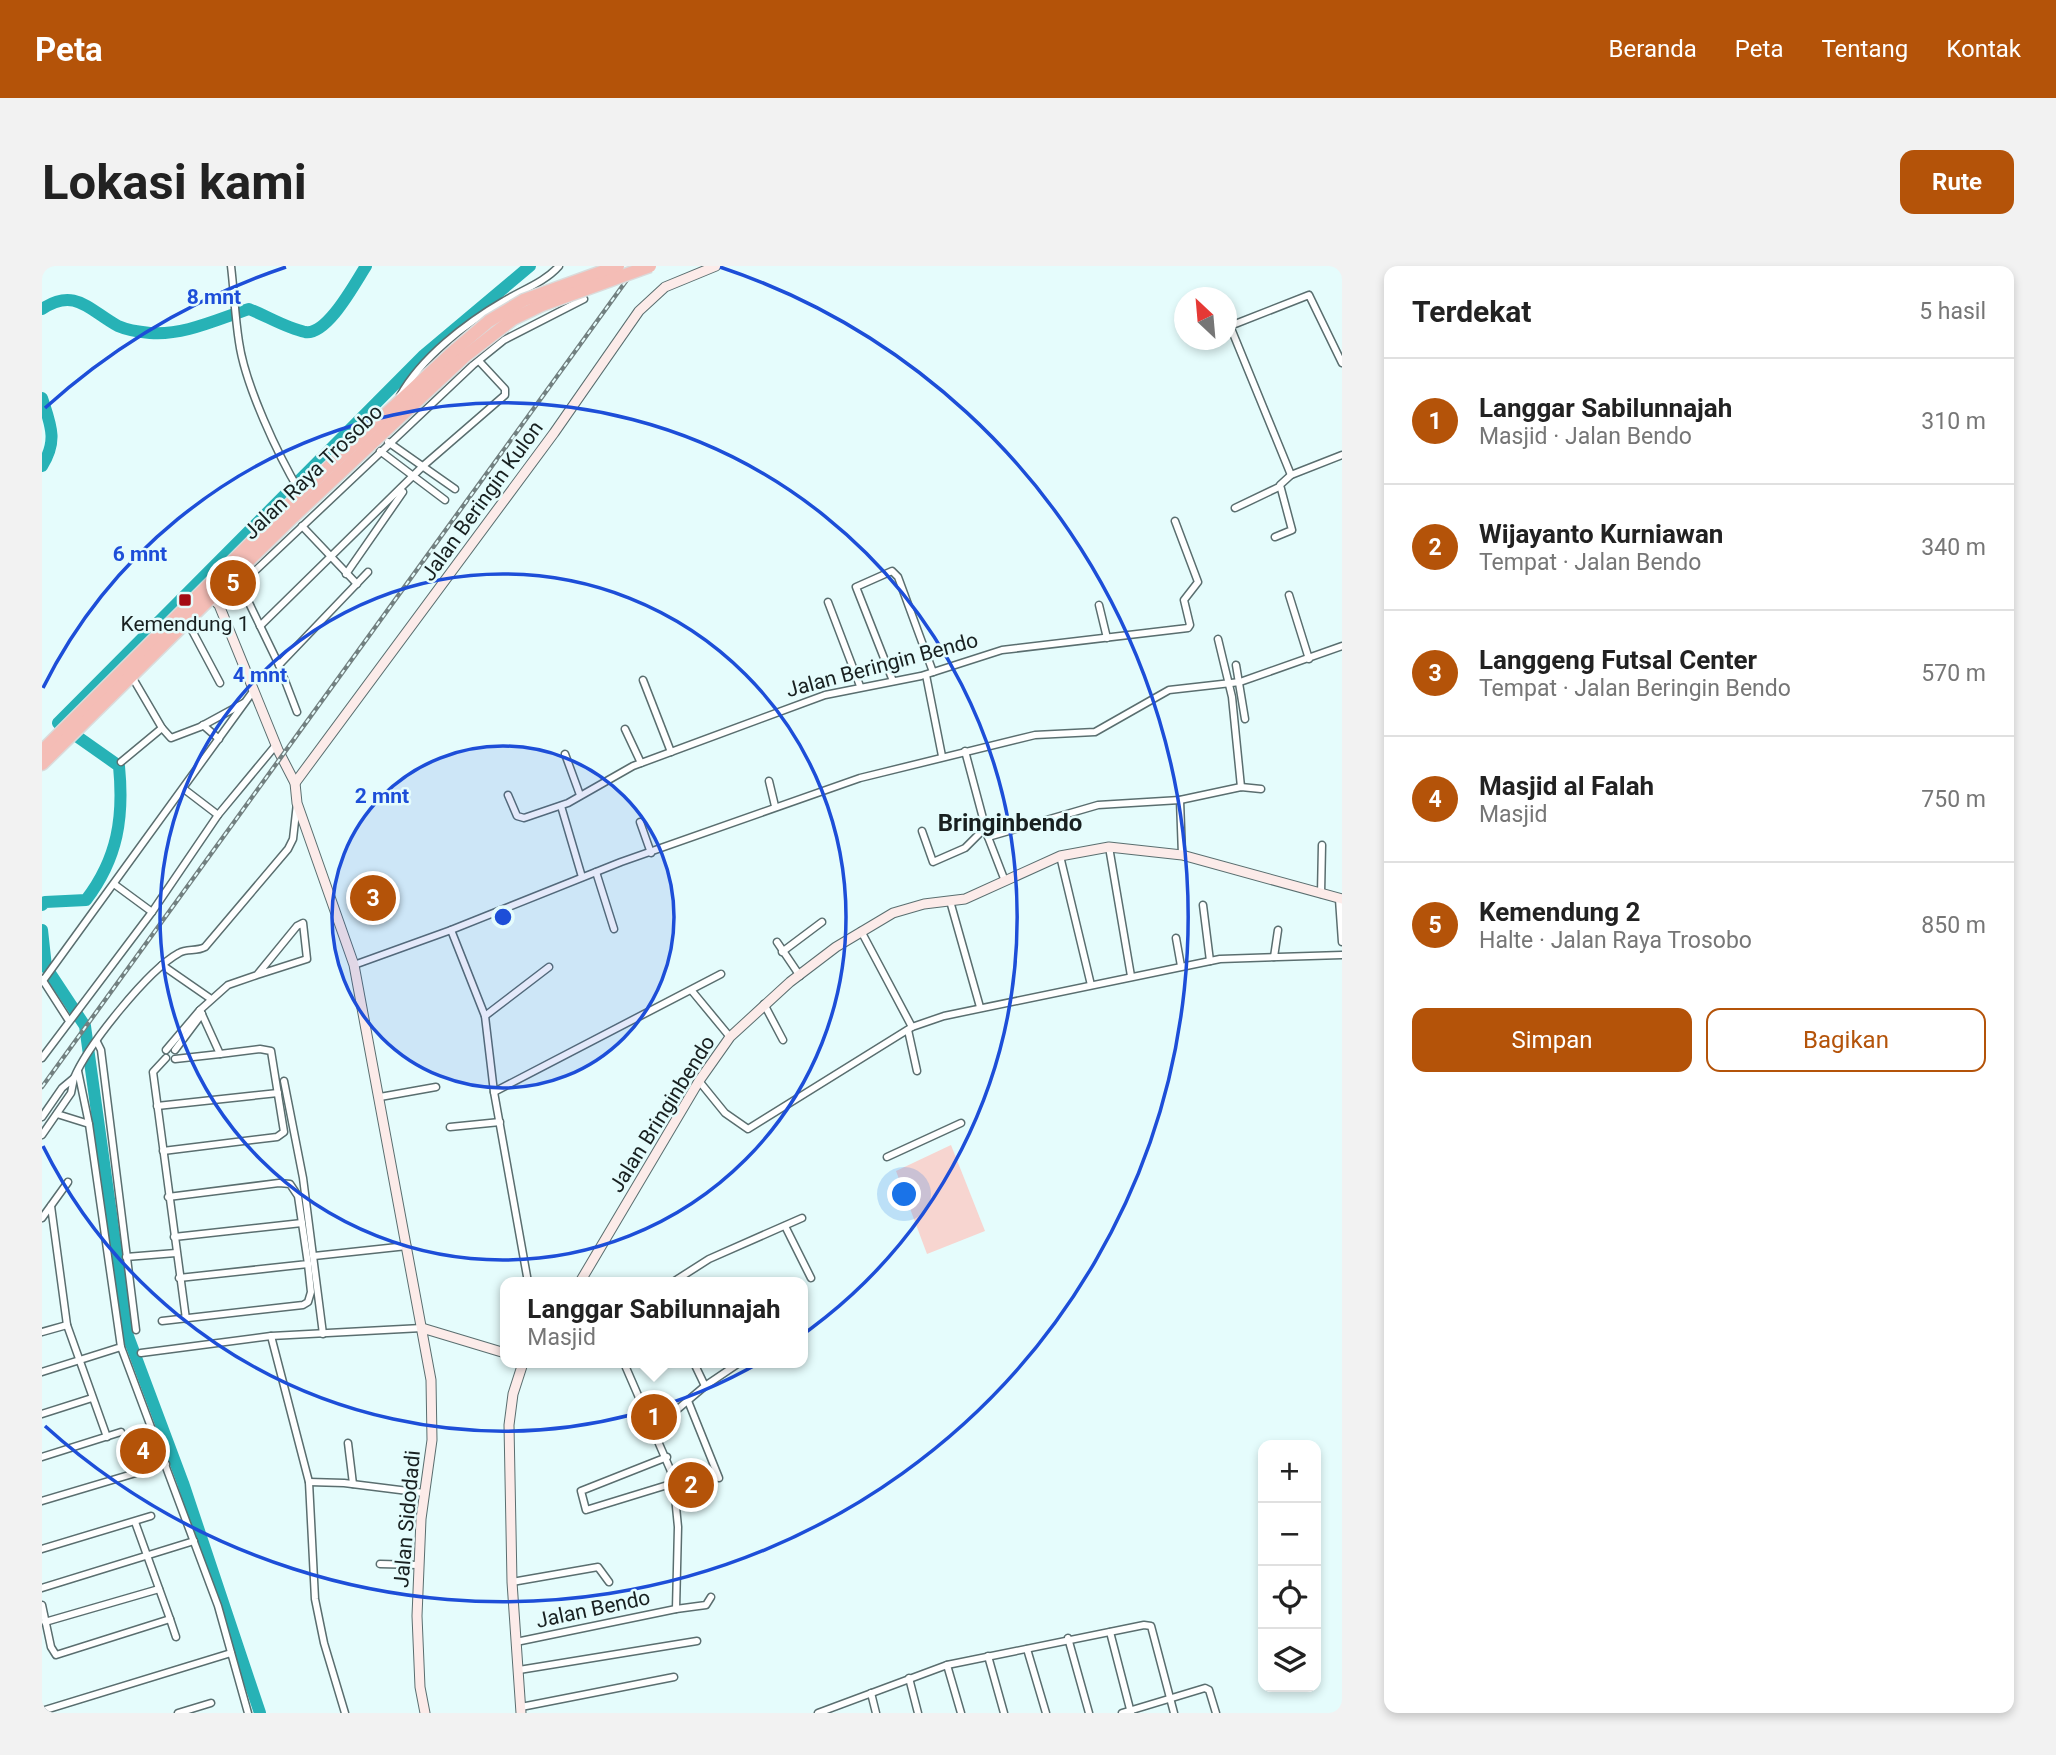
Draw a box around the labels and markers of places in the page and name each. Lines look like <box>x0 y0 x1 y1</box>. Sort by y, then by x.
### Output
pin: 5 <box>210 557 256 609</box>
marker: Kemendung 1 <box>177 592 193 608</box>
place label: Kemendung 1 <box>120 612 250 636</box>
pin: 3 <box>350 872 396 924</box>
centre of rings <box>491 905 515 929</box>
pin: 1 <box>631 1391 677 1443</box>
pin: 4 <box>120 1425 166 1477</box>
pin: 2 <box>668 1459 714 1511</box>

